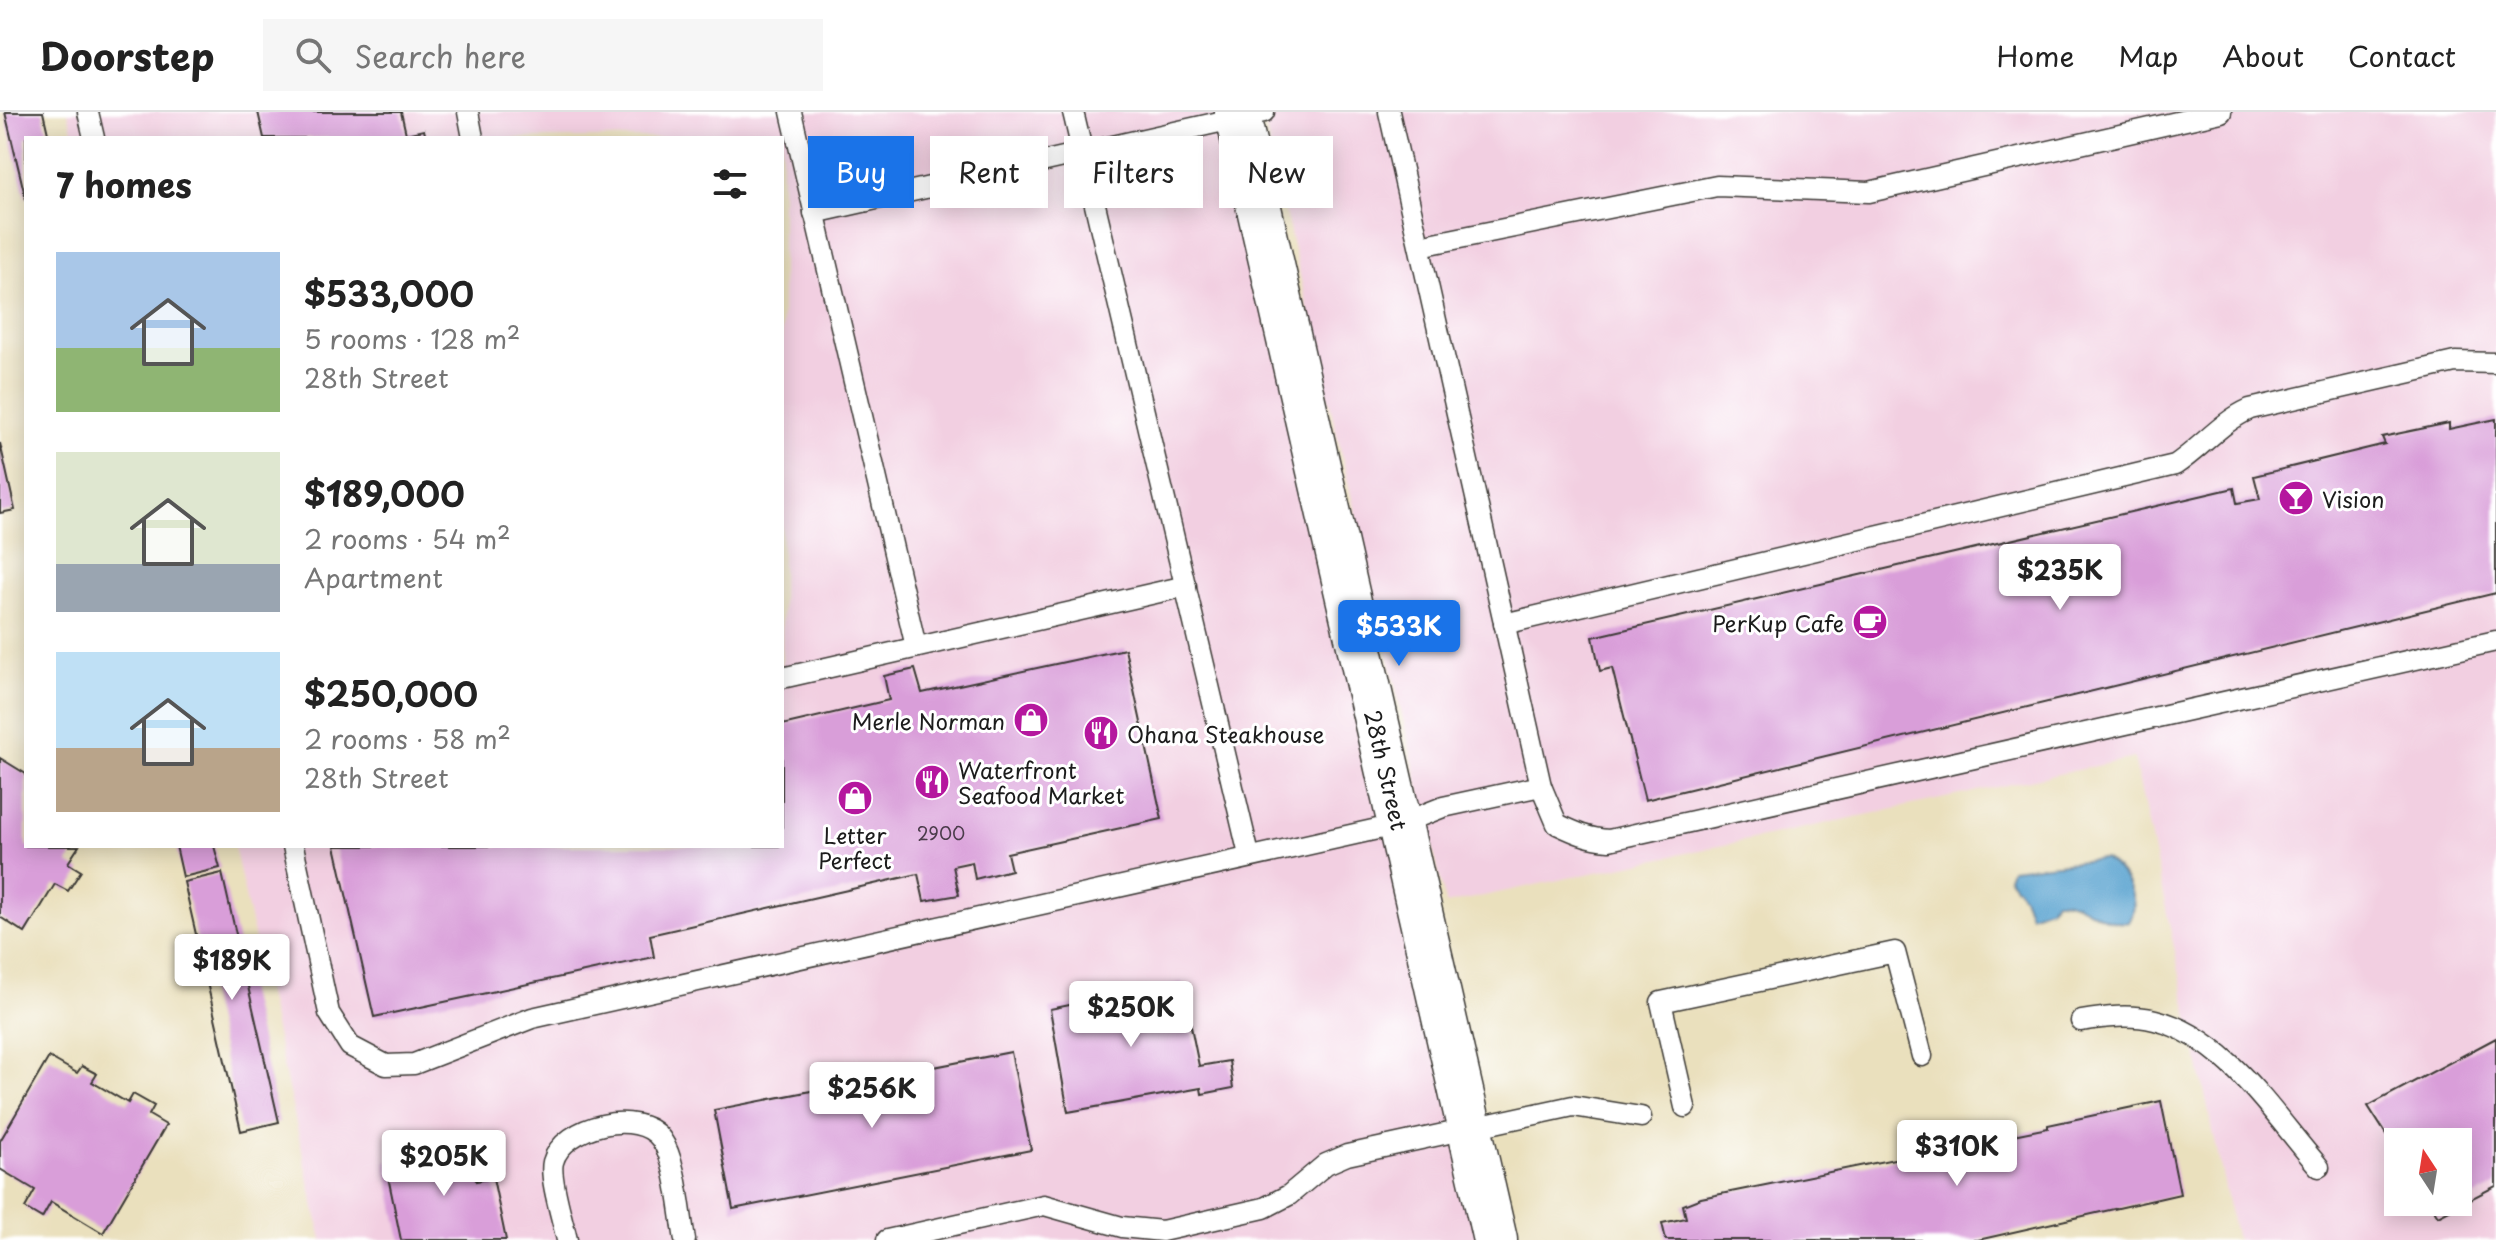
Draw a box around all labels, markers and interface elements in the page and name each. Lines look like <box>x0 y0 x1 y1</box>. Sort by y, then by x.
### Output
search box <box>263 19 823 91</box>
text: Doorstep <box>40 27 215 84</box>
icon: search <box>291 33 335 77</box>
text: Search here <box>355 33 526 78</box>
text: Home <box>1996 34 2074 77</box>
text: Map <box>2118 34 2178 77</box>
text: About <box>2222 34 2304 77</box>
text: Contact <box>2348 34 2456 77</box>
chip: Buy <box>808 136 914 208</box>
chip: Rent <box>930 136 1048 208</box>
chip: Filters <box>1064 136 1203 208</box>
chip: New <box>1219 136 1333 208</box>
text: 7 homes <box>56 158 192 210</box>
icon: filters <box>708 162 752 206</box>
text: $533,000 <box>304 267 474 319</box>
icon: home <box>120 284 216 380</box>
text: 5 rooms · 128 m² <box>304 319 520 358</box>
text: 28th Street <box>304 358 449 397</box>
text: $189,000 <box>304 467 465 519</box>
bar icon: Vision <box>2277 479 2315 517</box>
place label: Vision <box>2322 482 2384 515</box>
icon: home <box>120 484 216 580</box>
text: 2 rooms · 54 m² <box>304 519 511 558</box>
pin: $235K <box>2004 544 2116 612</box>
text: $235K <box>2017 550 2103 589</box>
text: Apartment <box>304 558 443 597</box>
pin: $533K <box>1343 600 1455 668</box>
cafe icon: PerKup Cafe <box>1851 603 1889 641</box>
text: $533K <box>1356 606 1442 645</box>
place label: PerKup Cafe <box>1712 606 1844 639</box>
text: $250,000 <box>304 667 478 719</box>
icon: home <box>120 684 216 780</box>
shop icon: Merle Norman <box>1012 701 1050 739</box>
place label: Merle Norman <box>852 704 1005 737</box>
street label: 28th Street <box>1357 707 1417 833</box>
restaurant icon: Ohana Steakhouse <box>1082 714 1120 752</box>
place label: Ohana Steakhouse <box>1127 717 1324 750</box>
text: 2 rooms · 58 m² <box>304 719 511 758</box>
place label: Waterfront Seafood Market <box>958 753 1124 811</box>
text: 28th Street <box>304 758 449 797</box>
restaurant icon: Waterfront Seafood Market <box>913 763 951 801</box>
shop icon: Letter Perfect <box>836 779 874 817</box>
place label: Letter Perfect <box>818 818 892 876</box>
house number: 2900 <box>917 819 965 846</box>
pin: $189K <box>176 934 288 1002</box>
text: $189K <box>193 940 271 979</box>
pin: $250K <box>1075 981 1187 1049</box>
text: $250K <box>1087 987 1175 1026</box>
pin: $256K <box>816 1062 928 1130</box>
text: $256K <box>827 1068 917 1107</box>
pin: $310K <box>1901 1120 2013 1188</box>
text: $310K <box>1915 1126 1999 1165</box>
north arrow <box>2384 1128 2472 1216</box>
map controls <box>2384 1128 2472 1216</box>
pin: $205K <box>388 1130 500 1198</box>
text: $205K <box>400 1136 488 1175</box>

